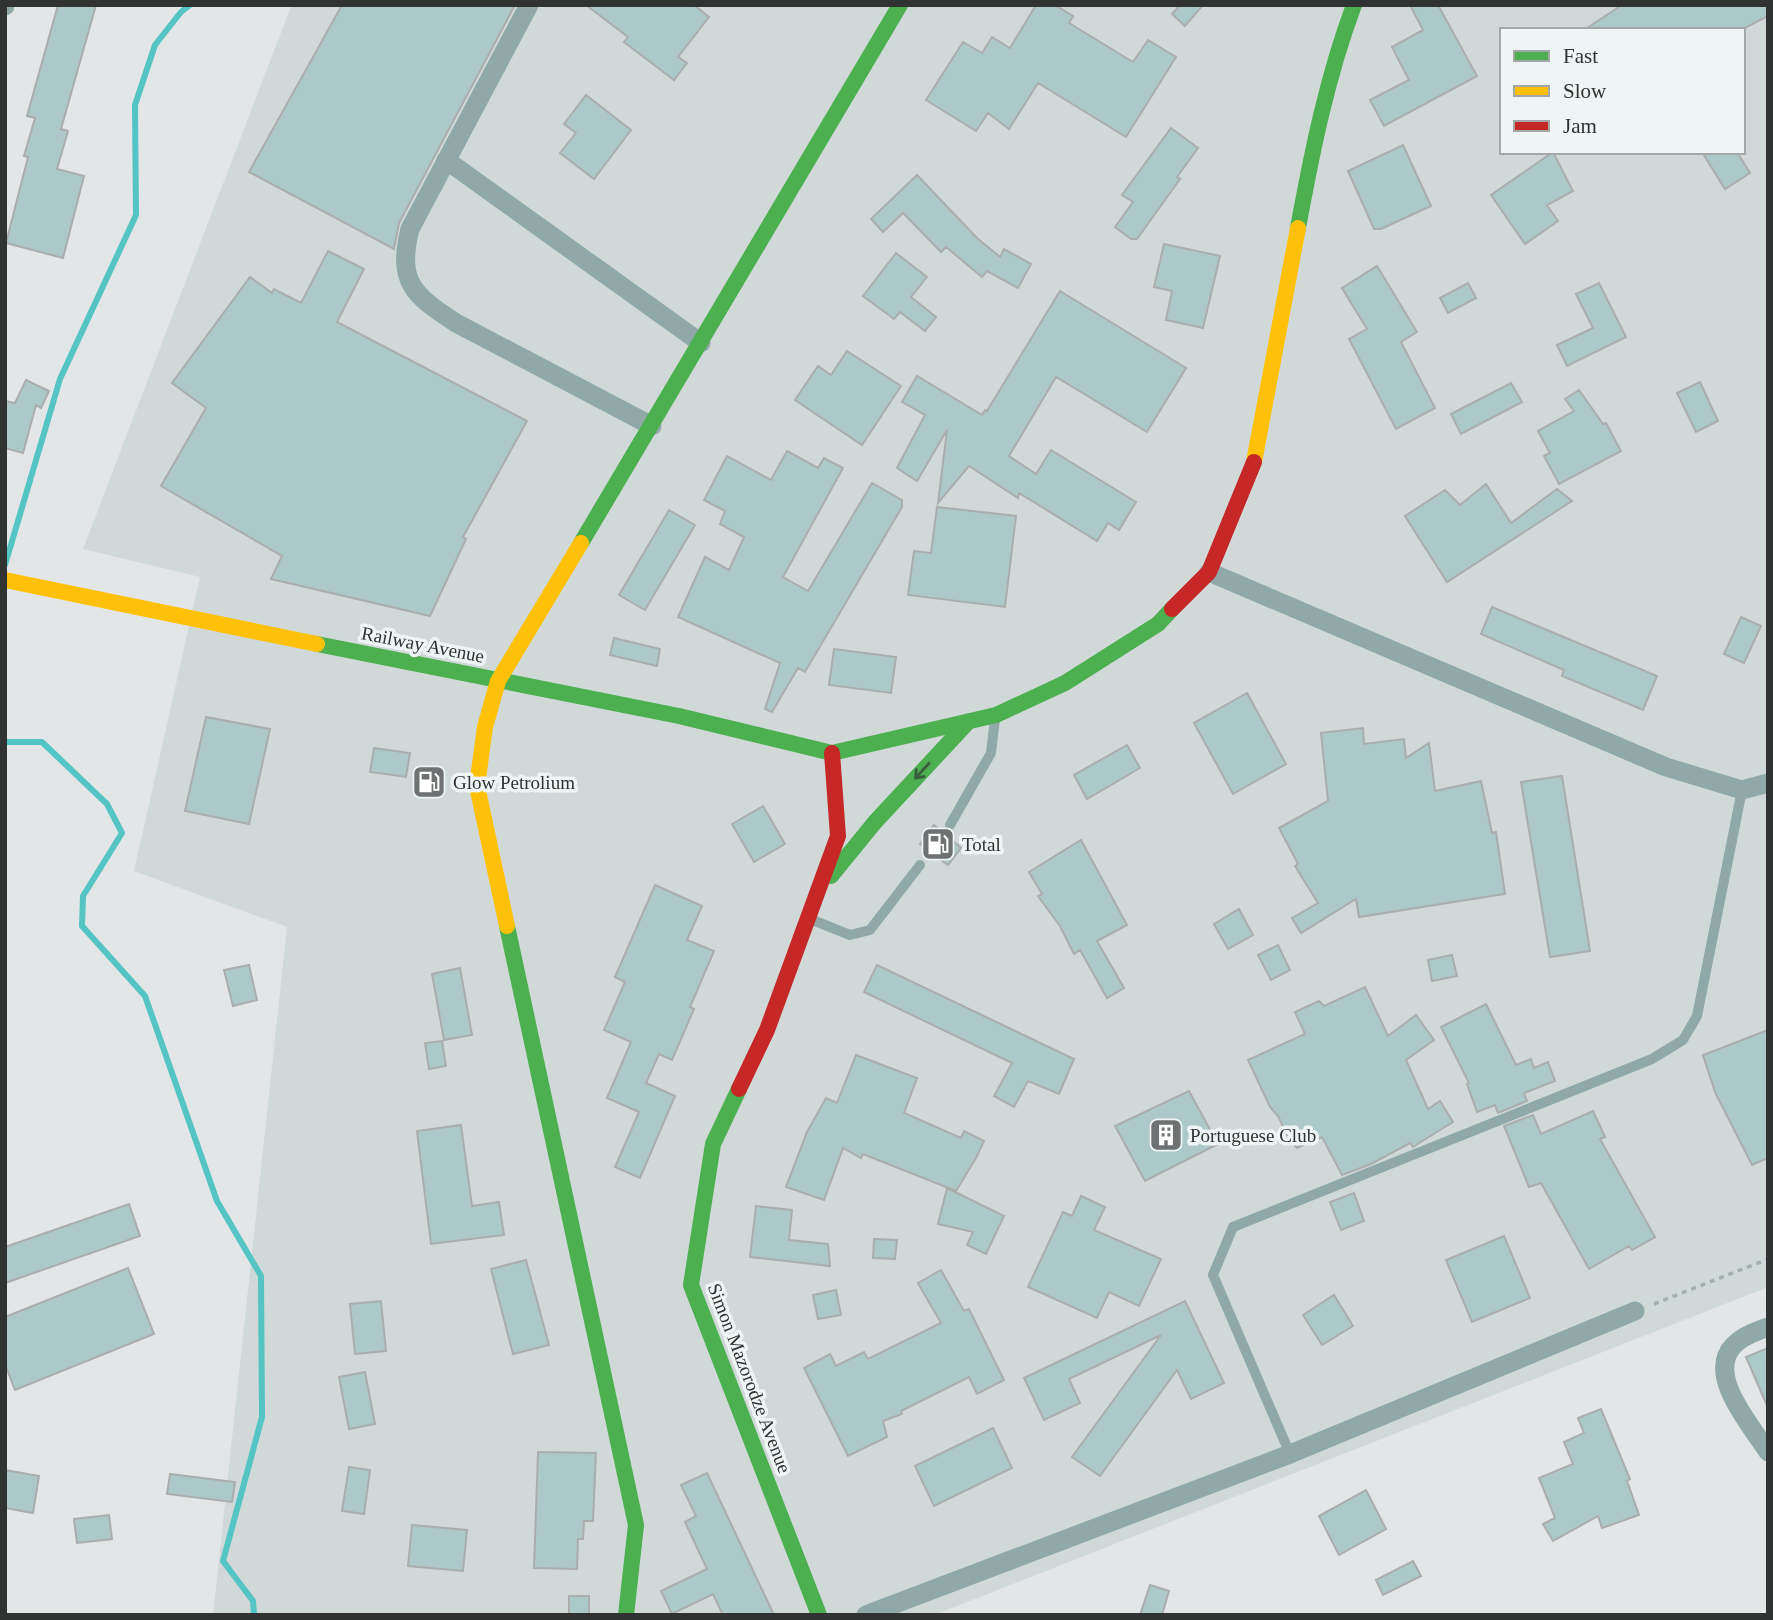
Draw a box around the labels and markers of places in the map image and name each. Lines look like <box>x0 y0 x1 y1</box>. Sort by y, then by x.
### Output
fuel station icon: Glow Petrolium <box>410 763 448 801</box>
place label: Glow Petrolium <box>453 772 575 793</box>
fuel station icon: Total <box>919 825 957 863</box>
place label: Total <box>962 834 1001 855</box>
building icon: Portuguese Club <box>1147 1116 1185 1154</box>
place label: Portuguese Club <box>1190 1125 1316 1146</box>

